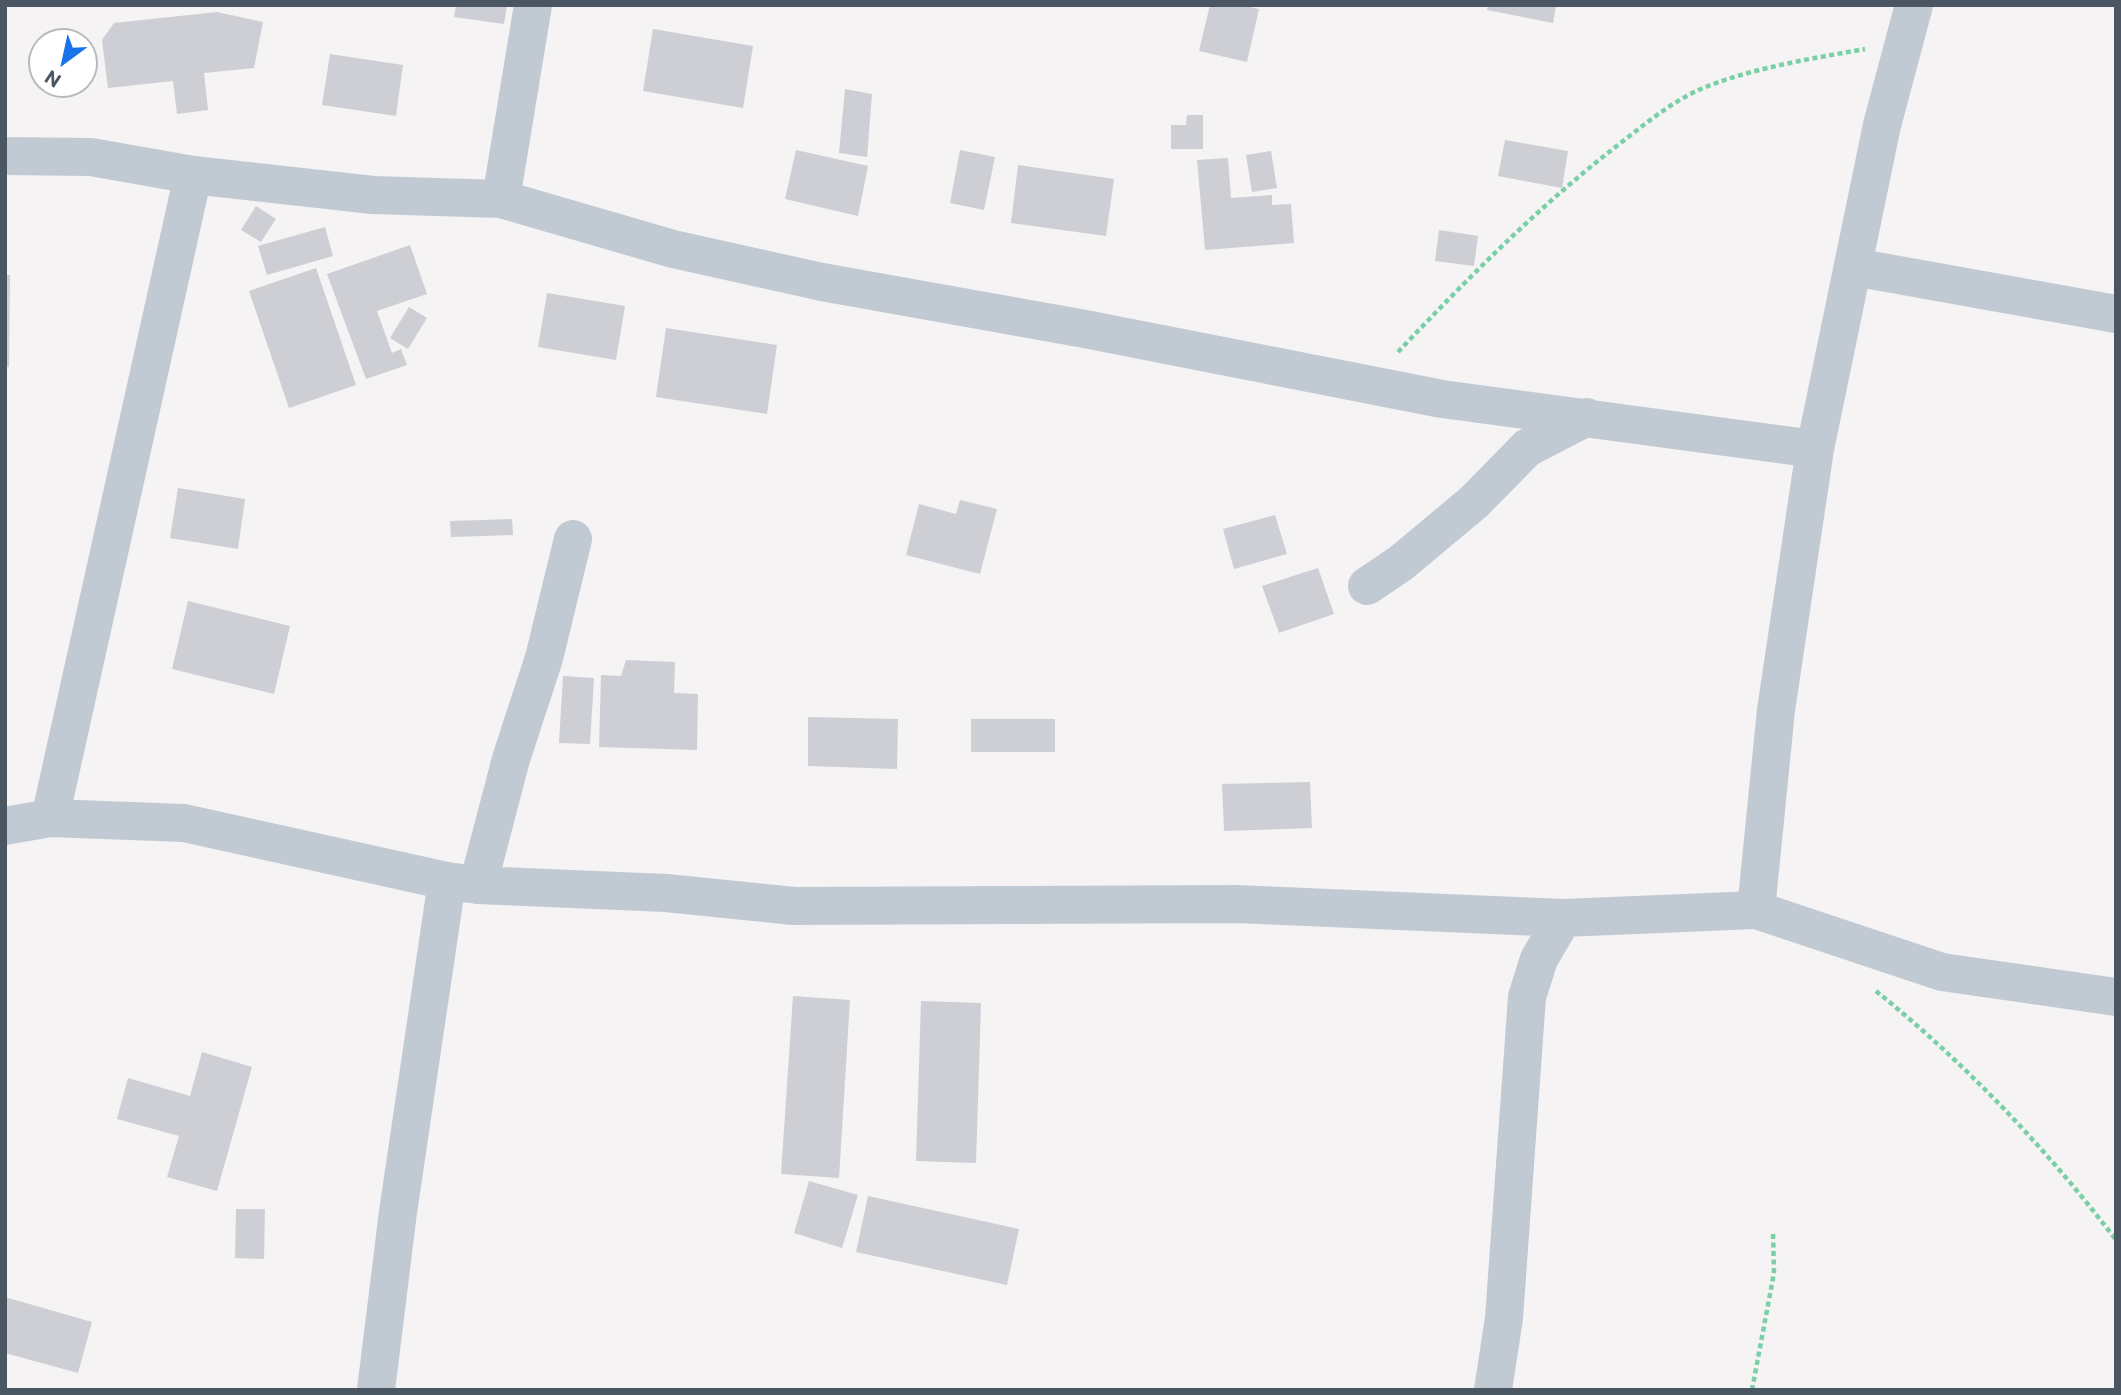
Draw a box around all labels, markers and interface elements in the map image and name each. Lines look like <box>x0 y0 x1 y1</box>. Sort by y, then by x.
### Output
north arrow <box>28 28 98 98</box>
text: N <box>40 66 65 93</box>

